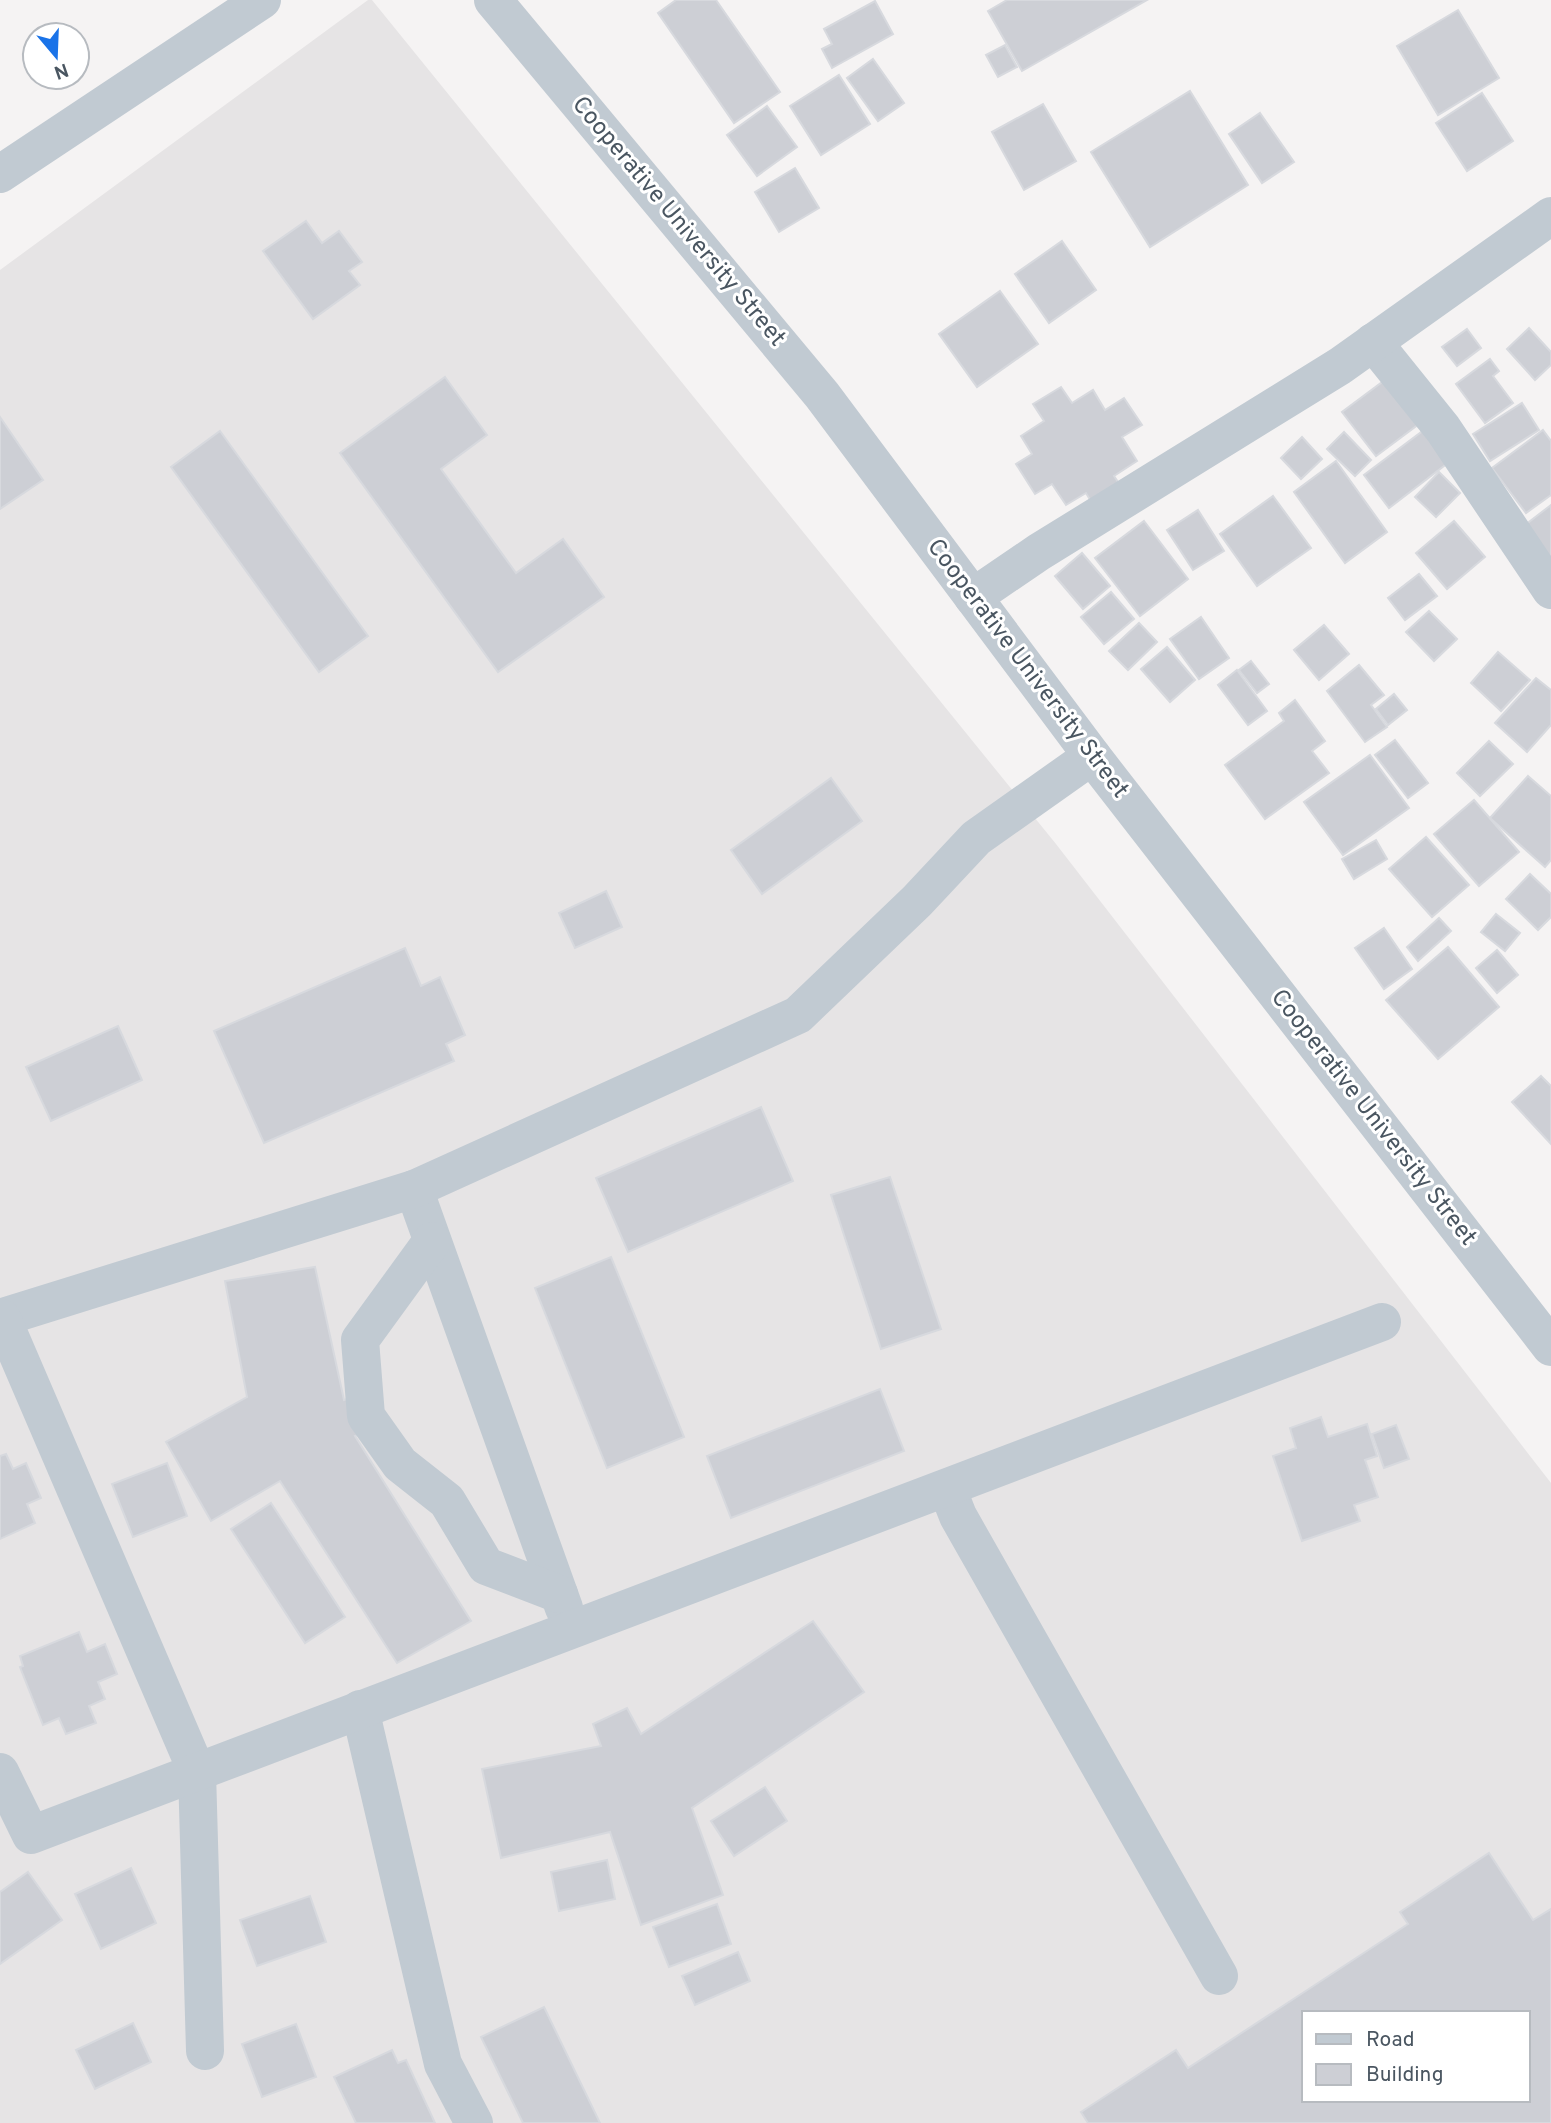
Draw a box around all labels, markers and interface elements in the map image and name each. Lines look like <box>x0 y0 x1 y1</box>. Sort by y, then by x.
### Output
north arrow <box>21 21 91 91</box>
text: N <box>51 57 71 84</box>
street label: Cooperative University Street <box>565 91 791 353</box>
street label: Cooperative University Street <box>920 533 1134 805</box>
street label: Cooperative University Street <box>1264 984 1482 1252</box>
legend <box>1302 2011 1530 2102</box>
text: Road <box>1366 2027 1415 2054</box>
text: Building <box>1366 2062 1444 2089</box>

